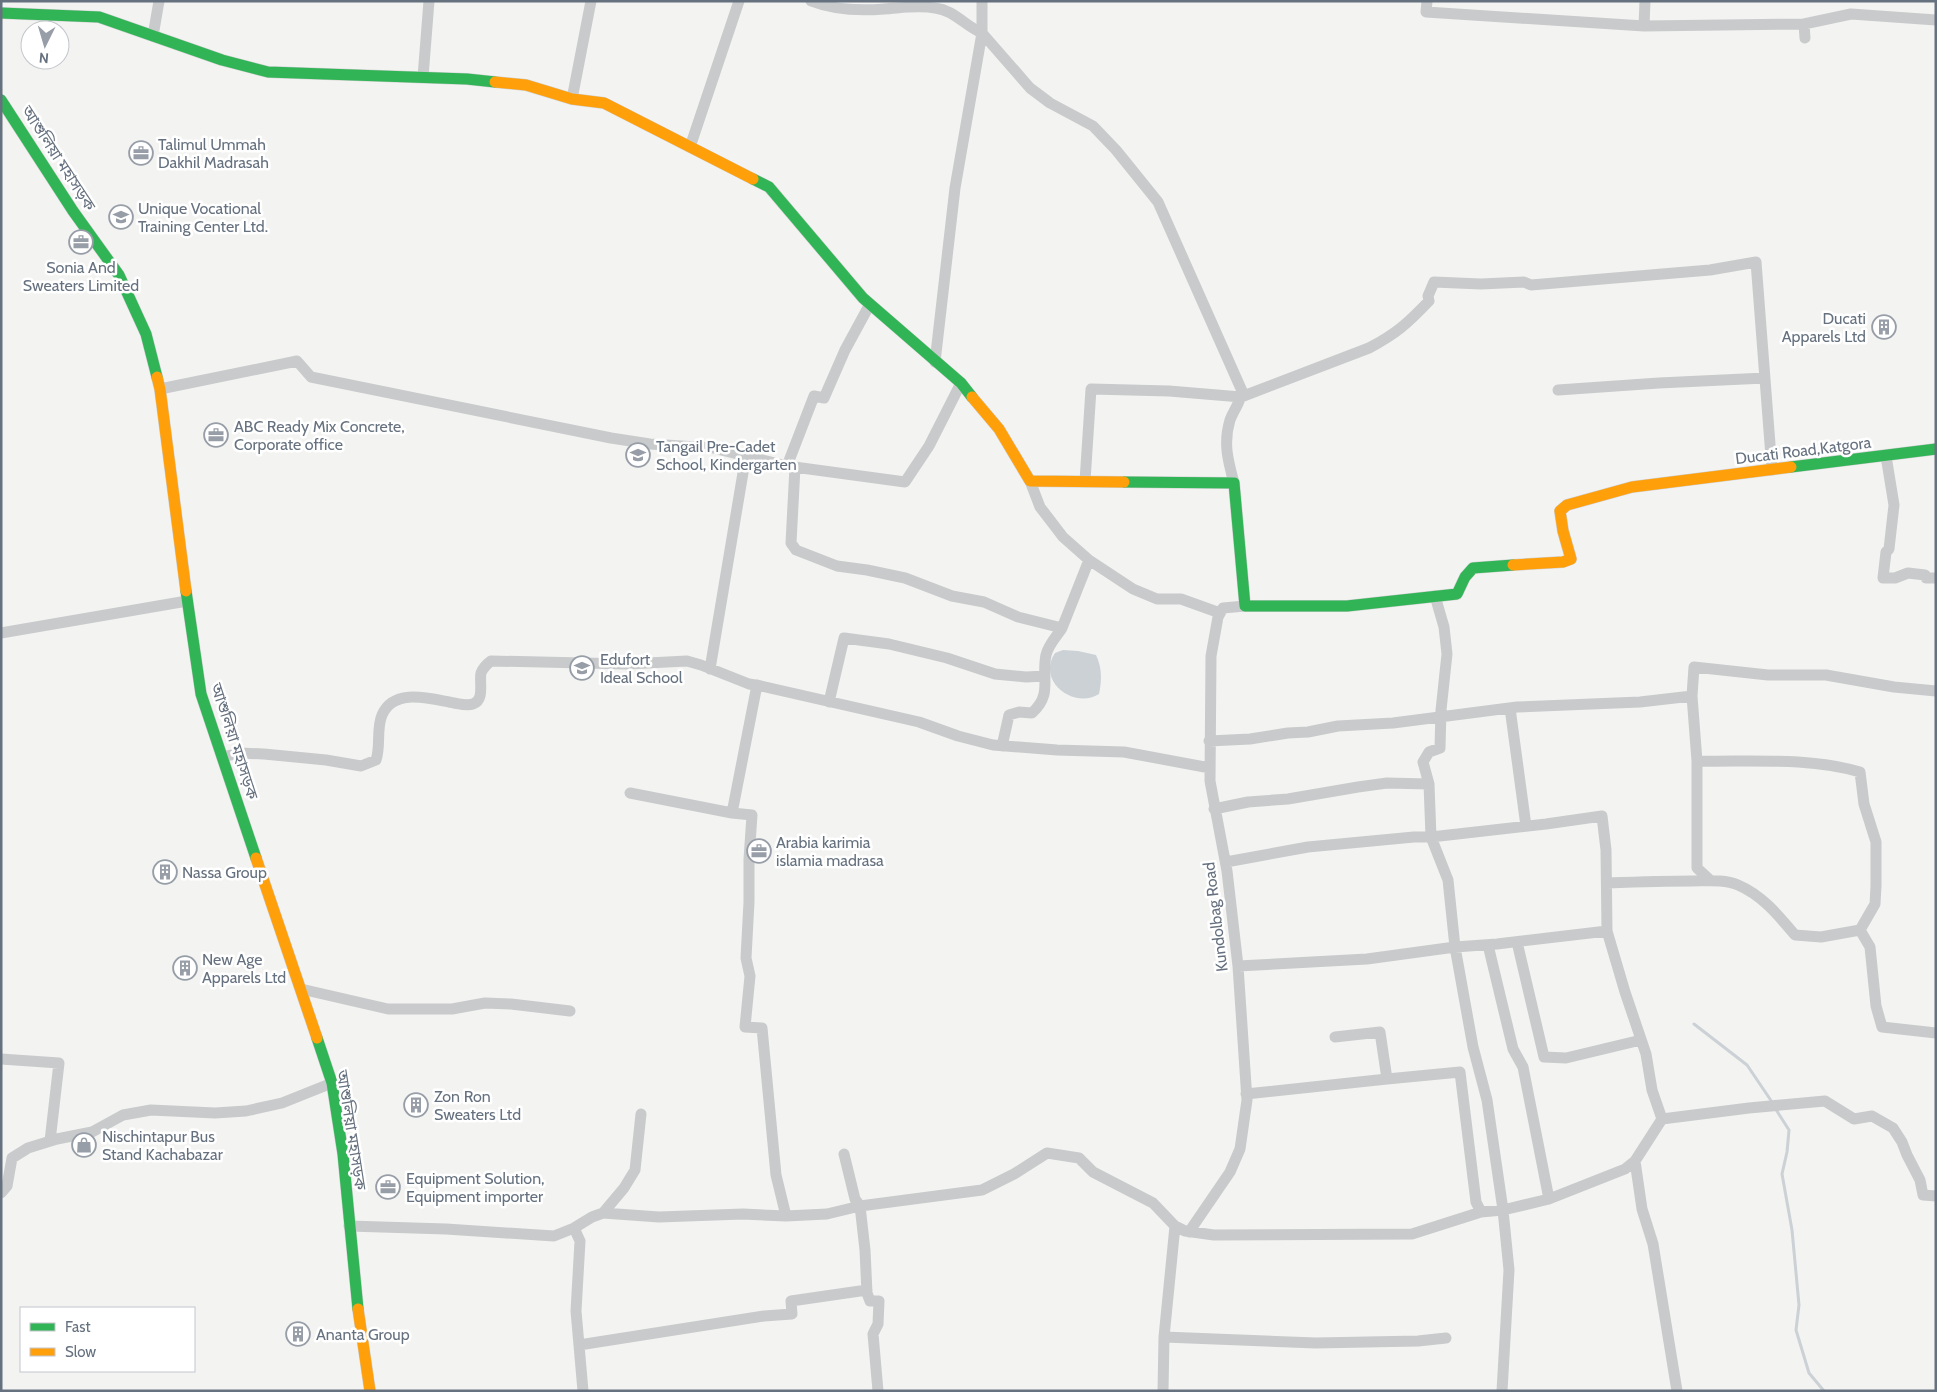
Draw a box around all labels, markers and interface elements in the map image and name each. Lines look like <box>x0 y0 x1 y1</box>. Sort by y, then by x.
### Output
north arrow <box>20 20 70 70</box>
text: N <box>38 49 50 67</box>
street label: আশুলিয়া মহাসড়ক <box>17 101 100 215</box>
place label: Talimul Ummah Dakhil Madrasah <box>158 135 269 172</box>
office icon: Talimul Ummah Dakhil Madrasah <box>128 140 154 166</box>
place label: Unique Vocational Training Center Ltd. <box>138 199 268 236</box>
school or university icon: Unique Vocational Training Center Ltd. <box>108 204 134 230</box>
office icon: Sonia And Sweaters Limited <box>68 229 94 255</box>
place label: Sonia And Sweaters Limited <box>23 258 139 295</box>
place label: Ducati Apparels Ltd <box>1782 309 1866 346</box>
building icon: Ducati Apparels Ltd <box>1871 314 1897 340</box>
place label: ABC Ready Mix Concrete, Corporate office <box>234 417 405 454</box>
office icon: ABC Ready Mix Concrete, Corporate office <box>203 422 229 448</box>
street label: Ducati Road,Katgora <box>1734 433 1872 468</box>
place label: Tangail Pre-Cadet School, Kindergarten <box>656 437 797 474</box>
school or university icon: Tangail Pre-Cadet School, Kindergarten <box>625 442 651 468</box>
place label: Edufort Ideal School <box>600 650 683 687</box>
school or university icon: Edufort Ideal School <box>569 655 595 681</box>
street label: আশুলিয়া মহাসড়ক <box>206 680 263 803</box>
place label: Arabia karimia islamia madrasa <box>776 833 884 870</box>
office icon: Arabia karimia islamia madrasa <box>746 838 772 864</box>
building icon: Nassa Group <box>152 859 178 885</box>
street label: Kundolbag Road <box>1199 861 1232 973</box>
place label: Nassa Group <box>182 863 267 882</box>
place label: New Age Apparels Ltd <box>202 950 286 987</box>
building icon: New Age Apparels Ltd <box>172 955 198 981</box>
street label: আশুলিয়া মহাসড়ক <box>332 1068 371 1193</box>
place label: Zon Ron Sweaters Ltd <box>434 1087 521 1124</box>
building icon: Zon Ron Sweaters Ltd <box>403 1092 429 1118</box>
place label: Nischintapur Bus Stand Kachabazar <box>102 1127 224 1164</box>
shop icon: Nischintapur Bus Stand Kachabazar <box>71 1132 97 1158</box>
place label: Equipment Solution, Equipment importer <box>406 1169 545 1206</box>
office icon: Equipment Solution, Equipment importer <box>375 1174 401 1200</box>
legend <box>20 1307 195 1372</box>
text: Fast <box>65 1318 90 1336</box>
building icon: Ananta Group <box>285 1321 311 1347</box>
place label: Ananta Group <box>316 1325 410 1344</box>
text: Slow <box>65 1343 96 1361</box>

